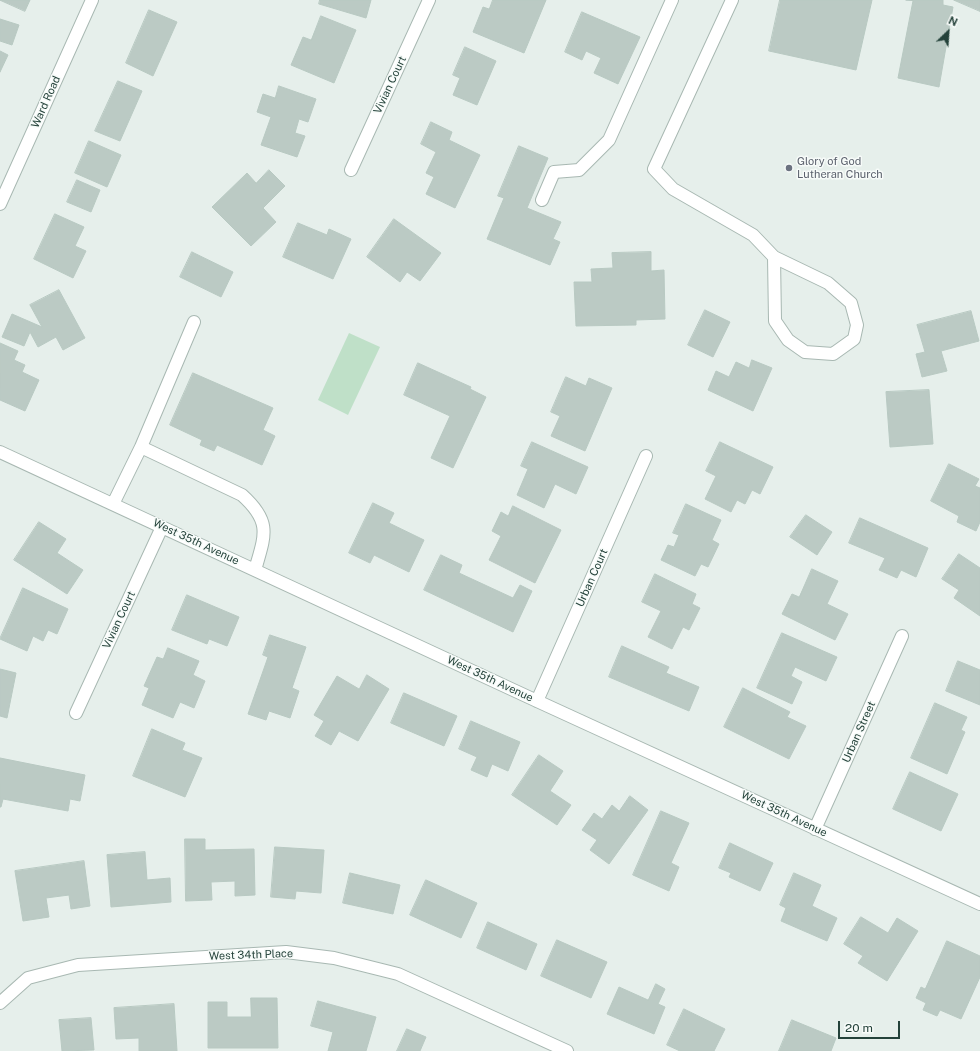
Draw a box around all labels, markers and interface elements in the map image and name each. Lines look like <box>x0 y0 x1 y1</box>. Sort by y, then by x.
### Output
north arrow <box>928 12 968 52</box>
text: N <box>947 14 960 28</box>
street label: Vivian Court <box>371 54 409 116</box>
street label: Ward Road <box>29 74 63 130</box>
place label: Glory of God Lutheran Church <box>797 155 883 181</box>
marker: Glory of God Lutheran Church <box>784 163 794 173</box>
street label: West 35th Avenue <box>151 516 241 568</box>
street label: Urban Court <box>573 547 611 609</box>
street label: Vivian Court <box>100 589 138 651</box>
street label: West 35th Avenue <box>445 653 535 705</box>
street label: Urban Street <box>840 699 878 765</box>
street label: West 35th Avenue <box>739 788 829 840</box>
street label: West 34th Place <box>209 947 293 963</box>
scale bar <box>840 1013 902 1039</box>
text: 20 m <box>845 1021 873 1035</box>

